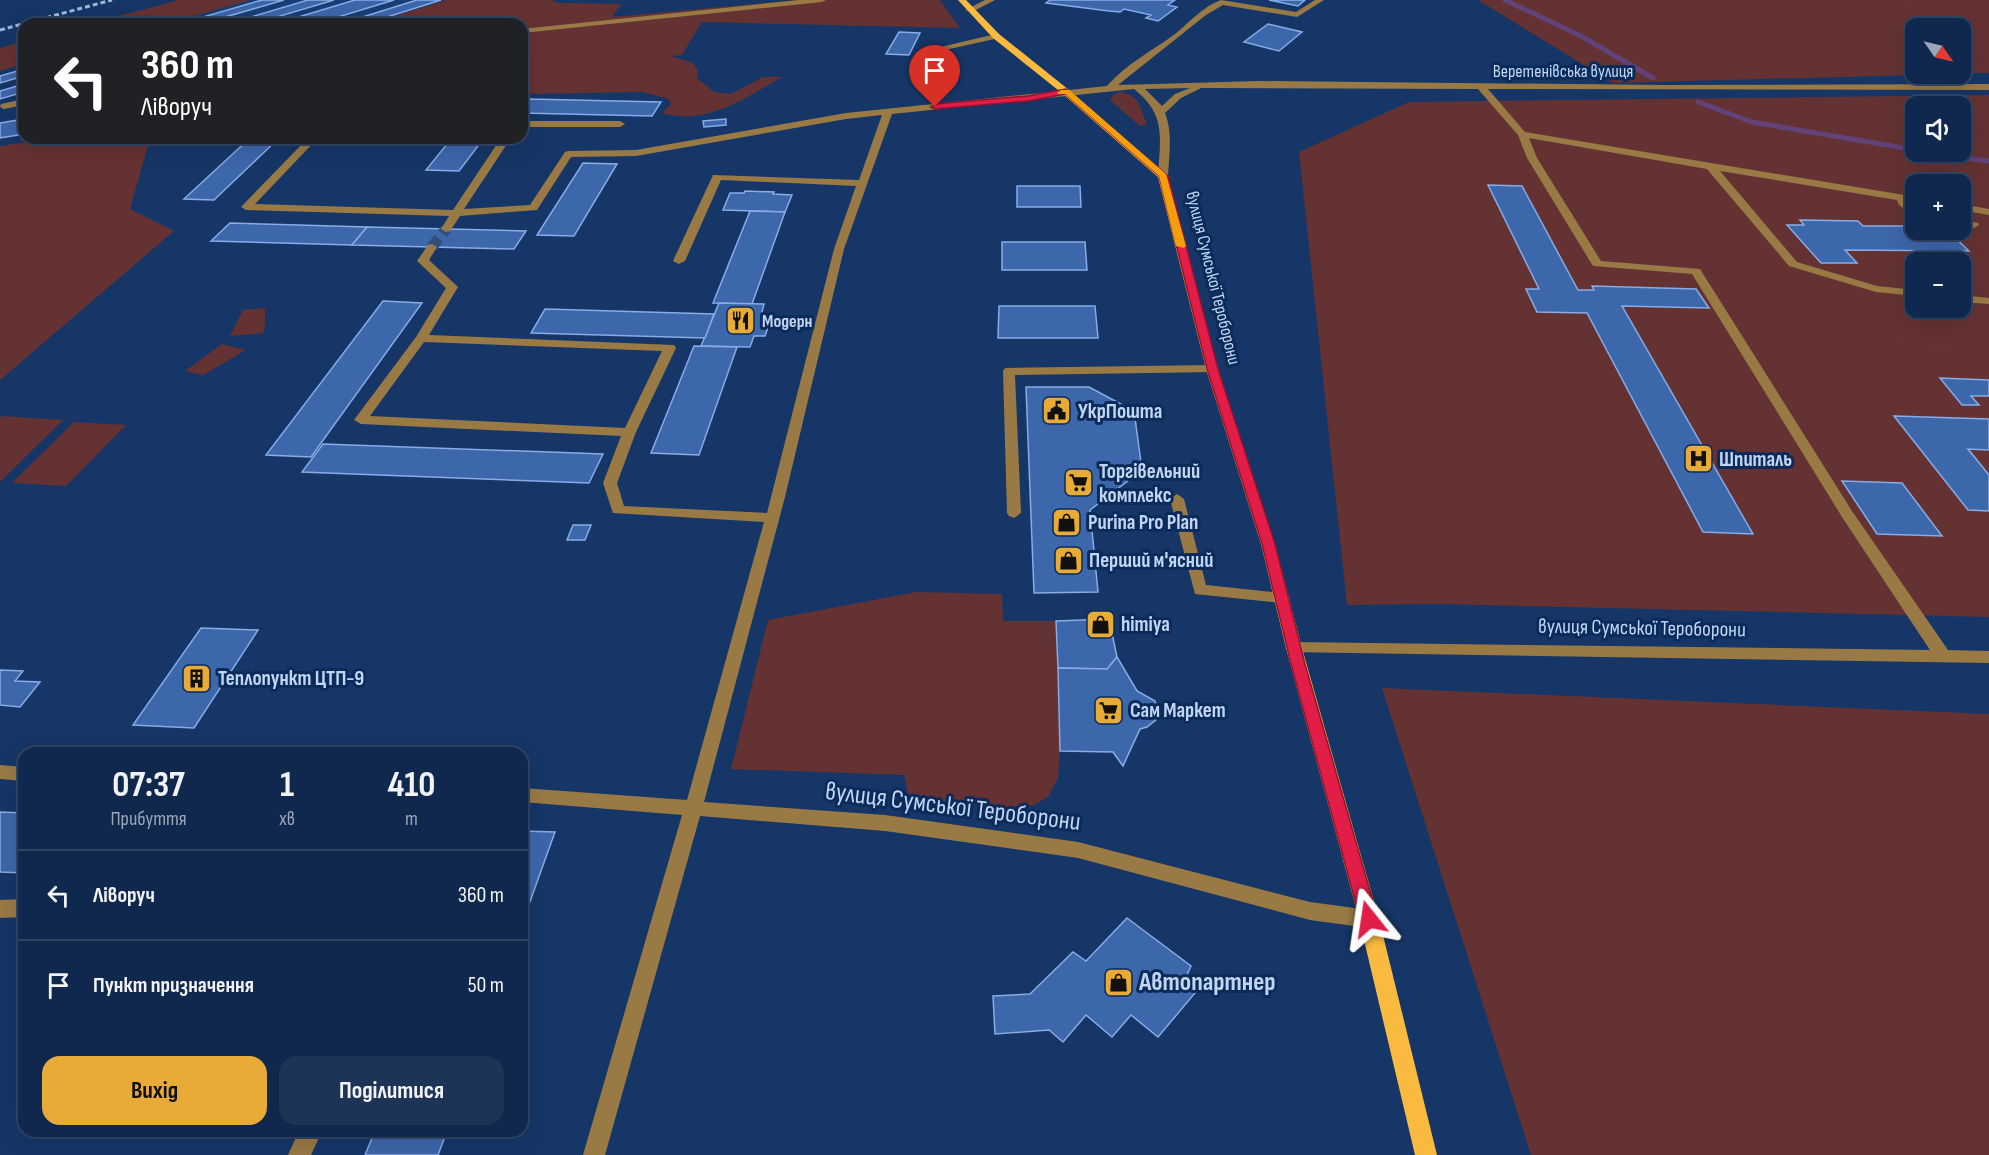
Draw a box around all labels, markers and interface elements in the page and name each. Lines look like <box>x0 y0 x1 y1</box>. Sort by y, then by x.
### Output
north arrow <box>1905 18 1971 84</box>
map controls <box>1905 18 1971 318</box>
text: 360 m <box>141 40 234 91</box>
icon: left <box>42 42 120 120</box>
pin <box>909 45 960 107</box>
icon: arrive <box>918 54 951 87</box>
street label: Веретенівська вулиця <box>1493 61 1633 82</box>
text: Ліворуч <box>141 91 212 123</box>
button: sound <box>1905 96 1971 162</box>
button: + <box>1905 174 1971 240</box>
street label: вулиця Сумської Тероборони <box>1181 189 1245 367</box>
button: − <box>1905 252 1971 318</box>
restaurant icon: Модерн <box>725 305 757 337</box>
place label: Модерн <box>762 311 812 332</box>
public building icon: УкрПошта <box>1041 395 1073 427</box>
place label: УкрПошта <box>1078 399 1162 424</box>
hospital icon: Шпиталь <box>1682 443 1714 475</box>
place label: Шпиталь <box>1719 447 1792 472</box>
place label: Торгівельний комплекс <box>1099 459 1200 508</box>
supermarket icon: Торгівельний комплекс <box>1062 467 1094 499</box>
shop icon: Purina Pro Plan <box>1051 506 1083 538</box>
place label: Purina Pro Plan <box>1088 510 1198 535</box>
shop icon: Перший м'ясний <box>1052 544 1084 576</box>
place label: Перший м'ясний <box>1089 548 1213 573</box>
shop icon: himiya <box>1084 608 1116 640</box>
place label: himiya <box>1121 612 1170 637</box>
street label: вулиця Сумської Тероборони <box>1538 614 1746 642</box>
building icon: Теплопункт ЦТП-9 <box>181 662 213 694</box>
place label: Теплопункт ЦТП-9 <box>218 666 364 691</box>
supermarket icon: Сам Маркет <box>1093 694 1125 726</box>
place label: Сам Маркет <box>1130 698 1226 723</box>
text: 07:37 <box>112 764 185 807</box>
text: 1 <box>280 764 294 807</box>
text: 410 <box>387 764 435 807</box>
street label: вулиця Сумської Тероборони <box>824 776 1082 838</box>
text: Прибуття <box>110 807 187 831</box>
text: хв <box>279 807 295 831</box>
text: m <box>405 807 418 831</box>
icon: left <box>42 879 75 912</box>
text: Ліворуч <box>93 882 155 909</box>
text: 360 m <box>458 882 504 909</box>
position arrow <box>1337 887 1401 951</box>
shop icon: Автопартнер <box>1102 966 1134 998</box>
place label: Автопартнер <box>1138 967 1276 998</box>
icon: arrive <box>42 969 75 1002</box>
text: Пункт призначення <box>93 972 254 999</box>
text: 50 m <box>468 972 504 999</box>
button: Вихід <box>42 1056 267 1125</box>
button: Поділитися <box>279 1056 504 1125</box>

